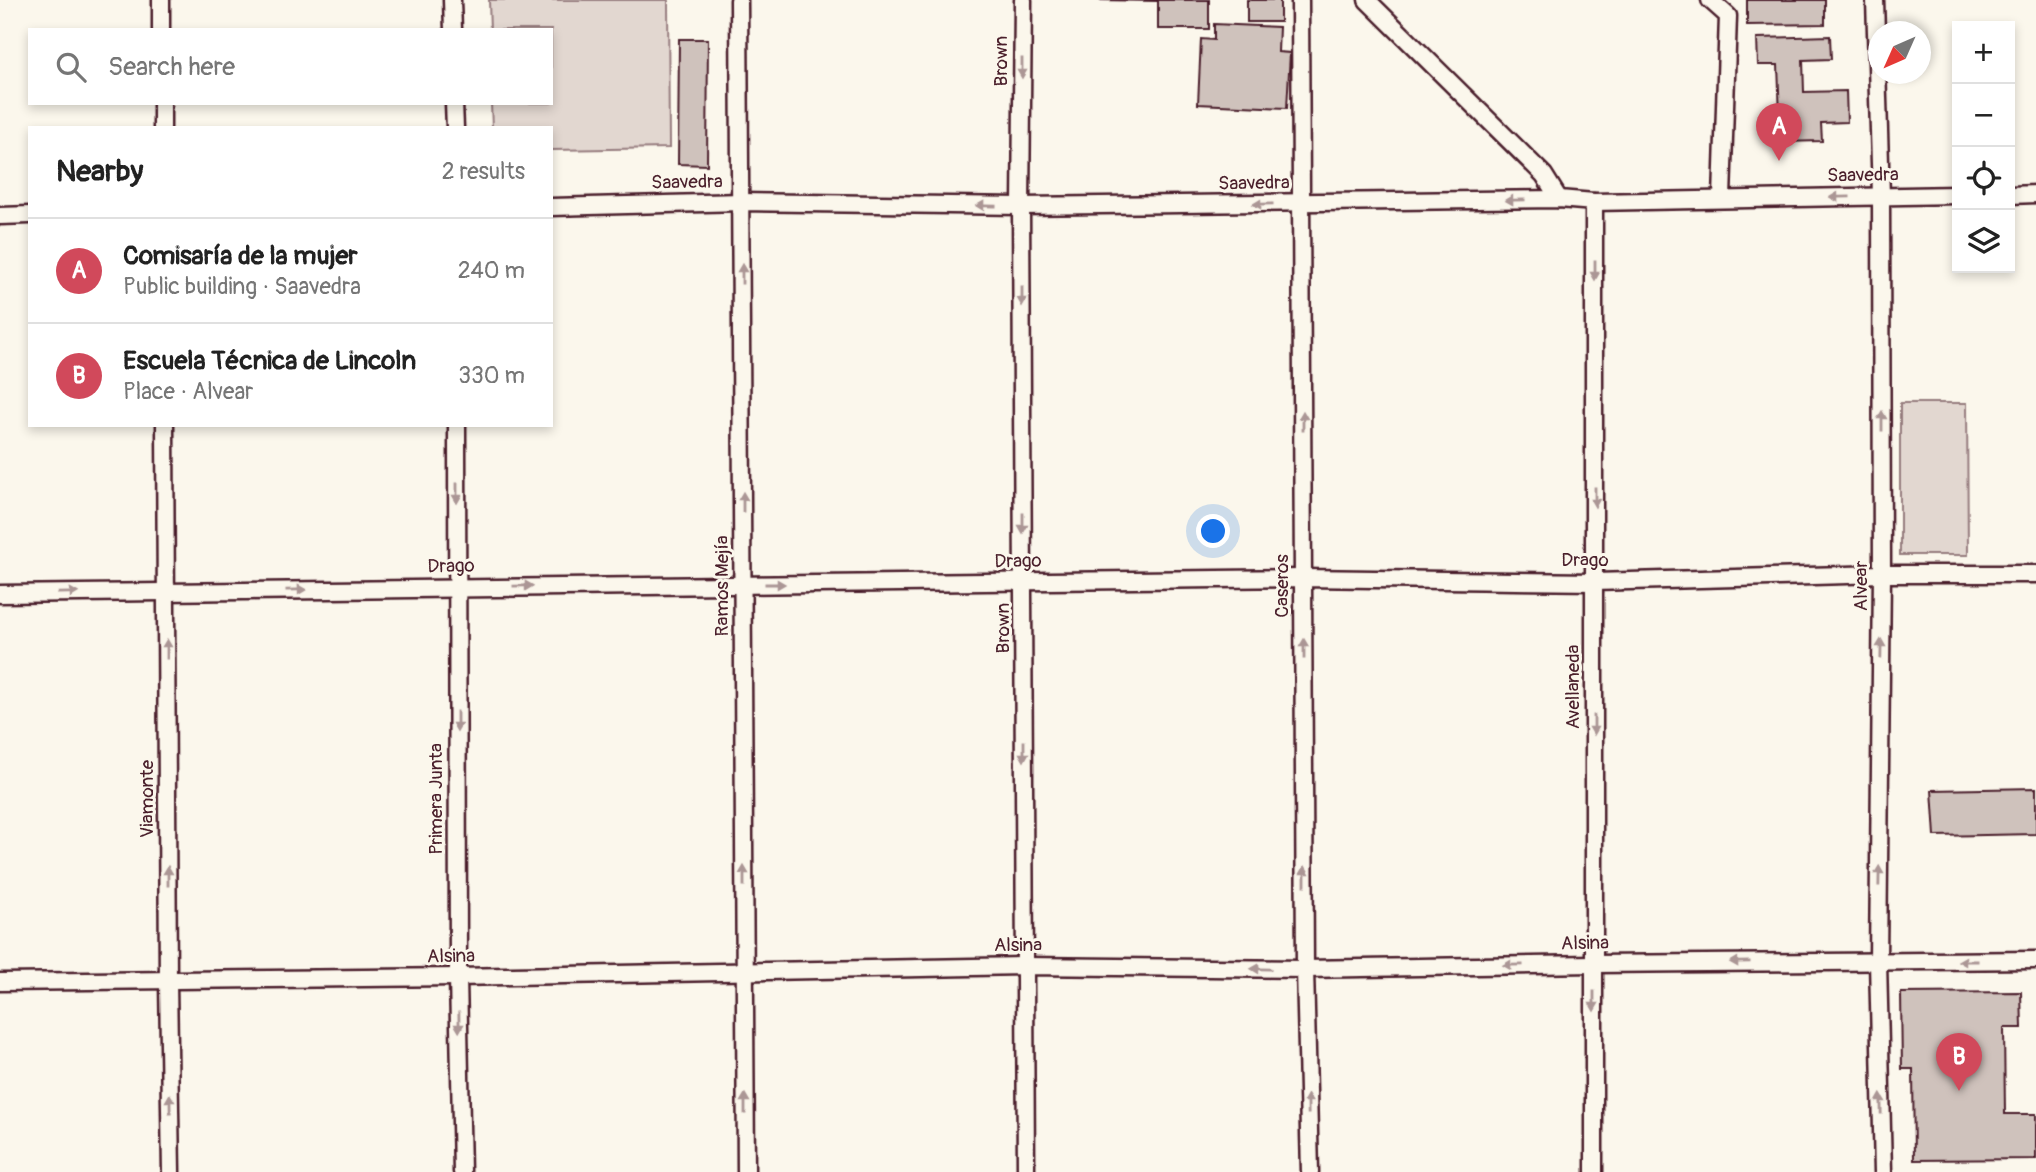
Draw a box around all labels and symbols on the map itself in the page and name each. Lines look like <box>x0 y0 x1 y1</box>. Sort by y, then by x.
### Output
north arrow <box>1868 21 1931 84</box>
street label: Brown <box>989 36 1013 86</box>
one-way arrow <box>1016 57 1028 79</box>
pin: A <box>1756 103 1802 161</box>
street label: Saavedra <box>1827 162 1899 188</box>
street label: Saavedra <box>651 169 723 195</box>
street label: Saavedra <box>1218 170 1290 196</box>
one-way arrow <box>1829 191 1851 202</box>
one-way arrow <box>1503 194 1525 205</box>
one-way arrow <box>1251 198 1273 209</box>
one-way arrow <box>975 200 997 211</box>
one-way arrow <box>1589 259 1601 281</box>
one-way arrow <box>736 263 748 285</box>
one-way arrow <box>1016 285 1028 307</box>
one-way arrow <box>1297 410 1309 432</box>
one-way arrow <box>1876 410 1888 432</box>
one-way arrow <box>451 483 463 505</box>
one-way arrow <box>1589 487 1601 509</box>
one-way arrow <box>737 491 749 513</box>
one-way arrow <box>1017 512 1029 534</box>
your location <box>1196 514 1230 548</box>
street label: Ramos Mejía <box>710 535 734 637</box>
street label: Drago <box>1561 548 1609 572</box>
street label: Drago <box>994 549 1042 573</box>
street label: Drago <box>427 554 475 578</box>
street label: Caseros <box>1270 554 1294 618</box>
street label: Alvear <box>1849 561 1873 611</box>
one-way arrow <box>764 578 786 590</box>
one-way arrow <box>512 580 534 592</box>
one-way arrow <box>285 584 307 595</box>
one-way arrow <box>57 587 79 599</box>
street label: Brown <box>991 603 1015 653</box>
one-way arrow <box>161 638 173 660</box>
one-way arrow <box>1298 638 1309 660</box>
one-way arrow <box>1876 638 1887 660</box>
street label: Avellaneda <box>1561 644 1585 729</box>
one-way arrow <box>451 710 463 732</box>
one-way arrow <box>1588 714 1600 736</box>
one-way arrow <box>1018 740 1030 762</box>
street label: Primera Junta <box>424 743 448 855</box>
street label: Viamonte <box>135 759 159 838</box>
one-way arrow <box>162 865 174 887</box>
one-way arrow <box>738 865 750 887</box>
one-way arrow <box>1299 865 1311 887</box>
one-way arrow <box>1873 865 1885 887</box>
street label: Alsina <box>1561 931 1609 955</box>
street label: Alsina <box>994 933 1042 957</box>
street label: Alsina <box>427 944 475 968</box>
one-way arrow <box>1957 955 1979 967</box>
one-way arrow <box>1729 956 1751 968</box>
one-way arrow <box>1502 959 1524 971</box>
one-way arrow <box>1250 963 1272 974</box>
one-way arrow <box>1588 991 1600 1013</box>
one-way arrow <box>453 1011 465 1033</box>
pin: B <box>1936 1033 1982 1091</box>
one-way arrow <box>164 1093 176 1115</box>
one-way arrow <box>739 1093 751 1115</box>
one-way arrow <box>1303 1093 1314 1115</box>
one-way arrow <box>1875 1093 1887 1115</box>

